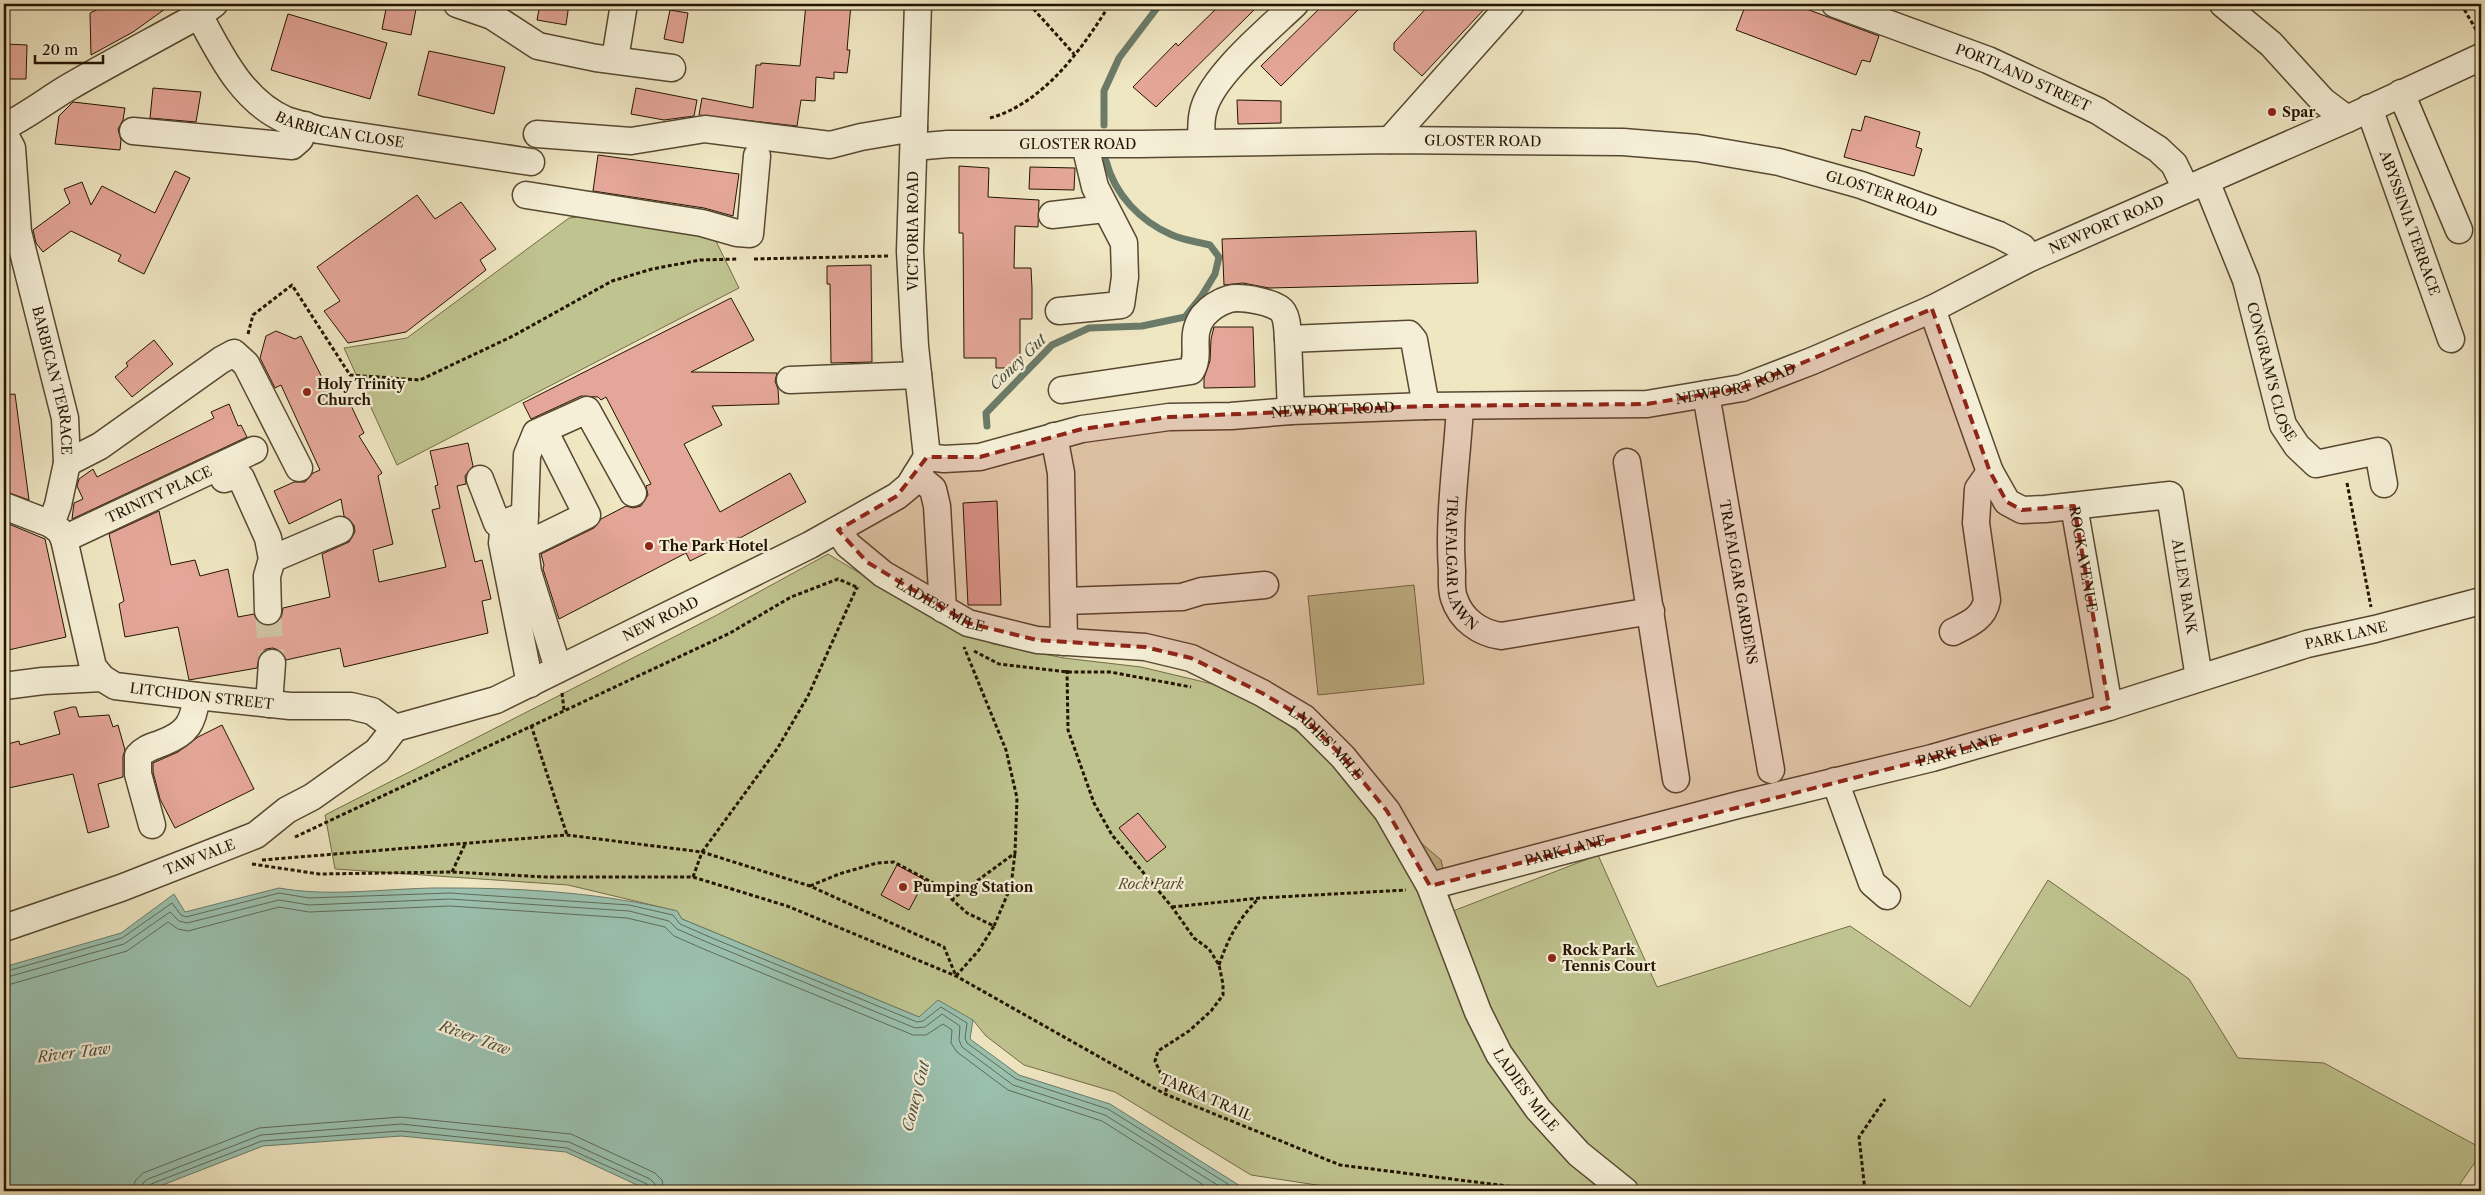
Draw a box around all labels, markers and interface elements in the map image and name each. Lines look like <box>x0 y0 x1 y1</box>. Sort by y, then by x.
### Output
scale bar <box>35 32 102 64</box>
text: 20 m <box>42 40 78 59</box>
street label: PORTLAND STREET <box>1953 40 2094 116</box>
place label: Spar <box>2282 103 2315 121</box>
marker: Spar <box>2266 106 2278 118</box>
street label: BARBICAN CLOSE <box>272 107 405 152</box>
street label: GLOSTER ROAD <box>1424 131 1541 150</box>
street label: GLOSTER ROAD <box>1019 135 1136 153</box>
street label: ABYSSINIA TERRACE <box>2375 147 2444 298</box>
street label: GLOSTER ROAD <box>1824 167 1940 221</box>
street label: VICTORIA ROAD <box>904 171 922 292</box>
street label: NEWPORT ROAD <box>2046 191 2167 258</box>
street label: CONGRAM'S CLOSE <box>2243 300 2300 445</box>
street label: BARBICAN TERRACE <box>28 304 76 455</box>
water label: Coney Gut <box>985 329 1051 394</box>
street label: NEWPORT ROAD <box>1674 359 1798 408</box>
place label: Holy Trinity Church <box>317 375 406 409</box>
marker: Holy Trinity Church <box>301 386 313 398</box>
street label: NEWPORT ROAD <box>1270 398 1395 422</box>
street label: TRINITY PLACE <box>103 462 215 527</box>
street label: TRAFALGAR LAWN <box>1442 496 1482 634</box>
street label: TRAFALGAR GARDENS <box>1716 499 1762 666</box>
street label: ROCK AVENUE <box>2065 505 2101 614</box>
place label: The Park Hotel <box>659 537 768 555</box>
street label: ALLEN BANK <box>2168 537 2201 636</box>
marker: The Park Hotel <box>643 540 655 552</box>
street label: LADIES' MILE <box>892 574 987 636</box>
street label: NEW ROAD <box>620 592 702 645</box>
street label: PARK LANE <box>2303 617 2389 653</box>
street label: LITCHDON STREET <box>129 679 275 713</box>
street label: LADIES' MILE <box>1285 702 1367 784</box>
street label: PARK LANE <box>1915 730 2001 770</box>
street label: PARK LANE <box>1522 831 1608 870</box>
street label: TAW VALE <box>161 835 238 879</box>
park label: Rock Park <box>1117 875 1184 893</box>
place label: Pumping Station <box>913 878 1034 896</box>
marker: Pumping Station <box>897 881 909 893</box>
place label: Rock Park Tennis Court <box>1562 941 1656 975</box>
marker: Rock Park Tennis Court <box>1546 952 1558 964</box>
water label: River Taw <box>436 1016 514 1059</box>
water label: River Taw <box>35 1038 112 1067</box>
street label: LADIES' MILE <box>1489 1046 1563 1135</box>
water label: Coney Gut <box>898 1058 934 1133</box>
street label: TARKA TRAIL <box>1157 1069 1255 1125</box>

